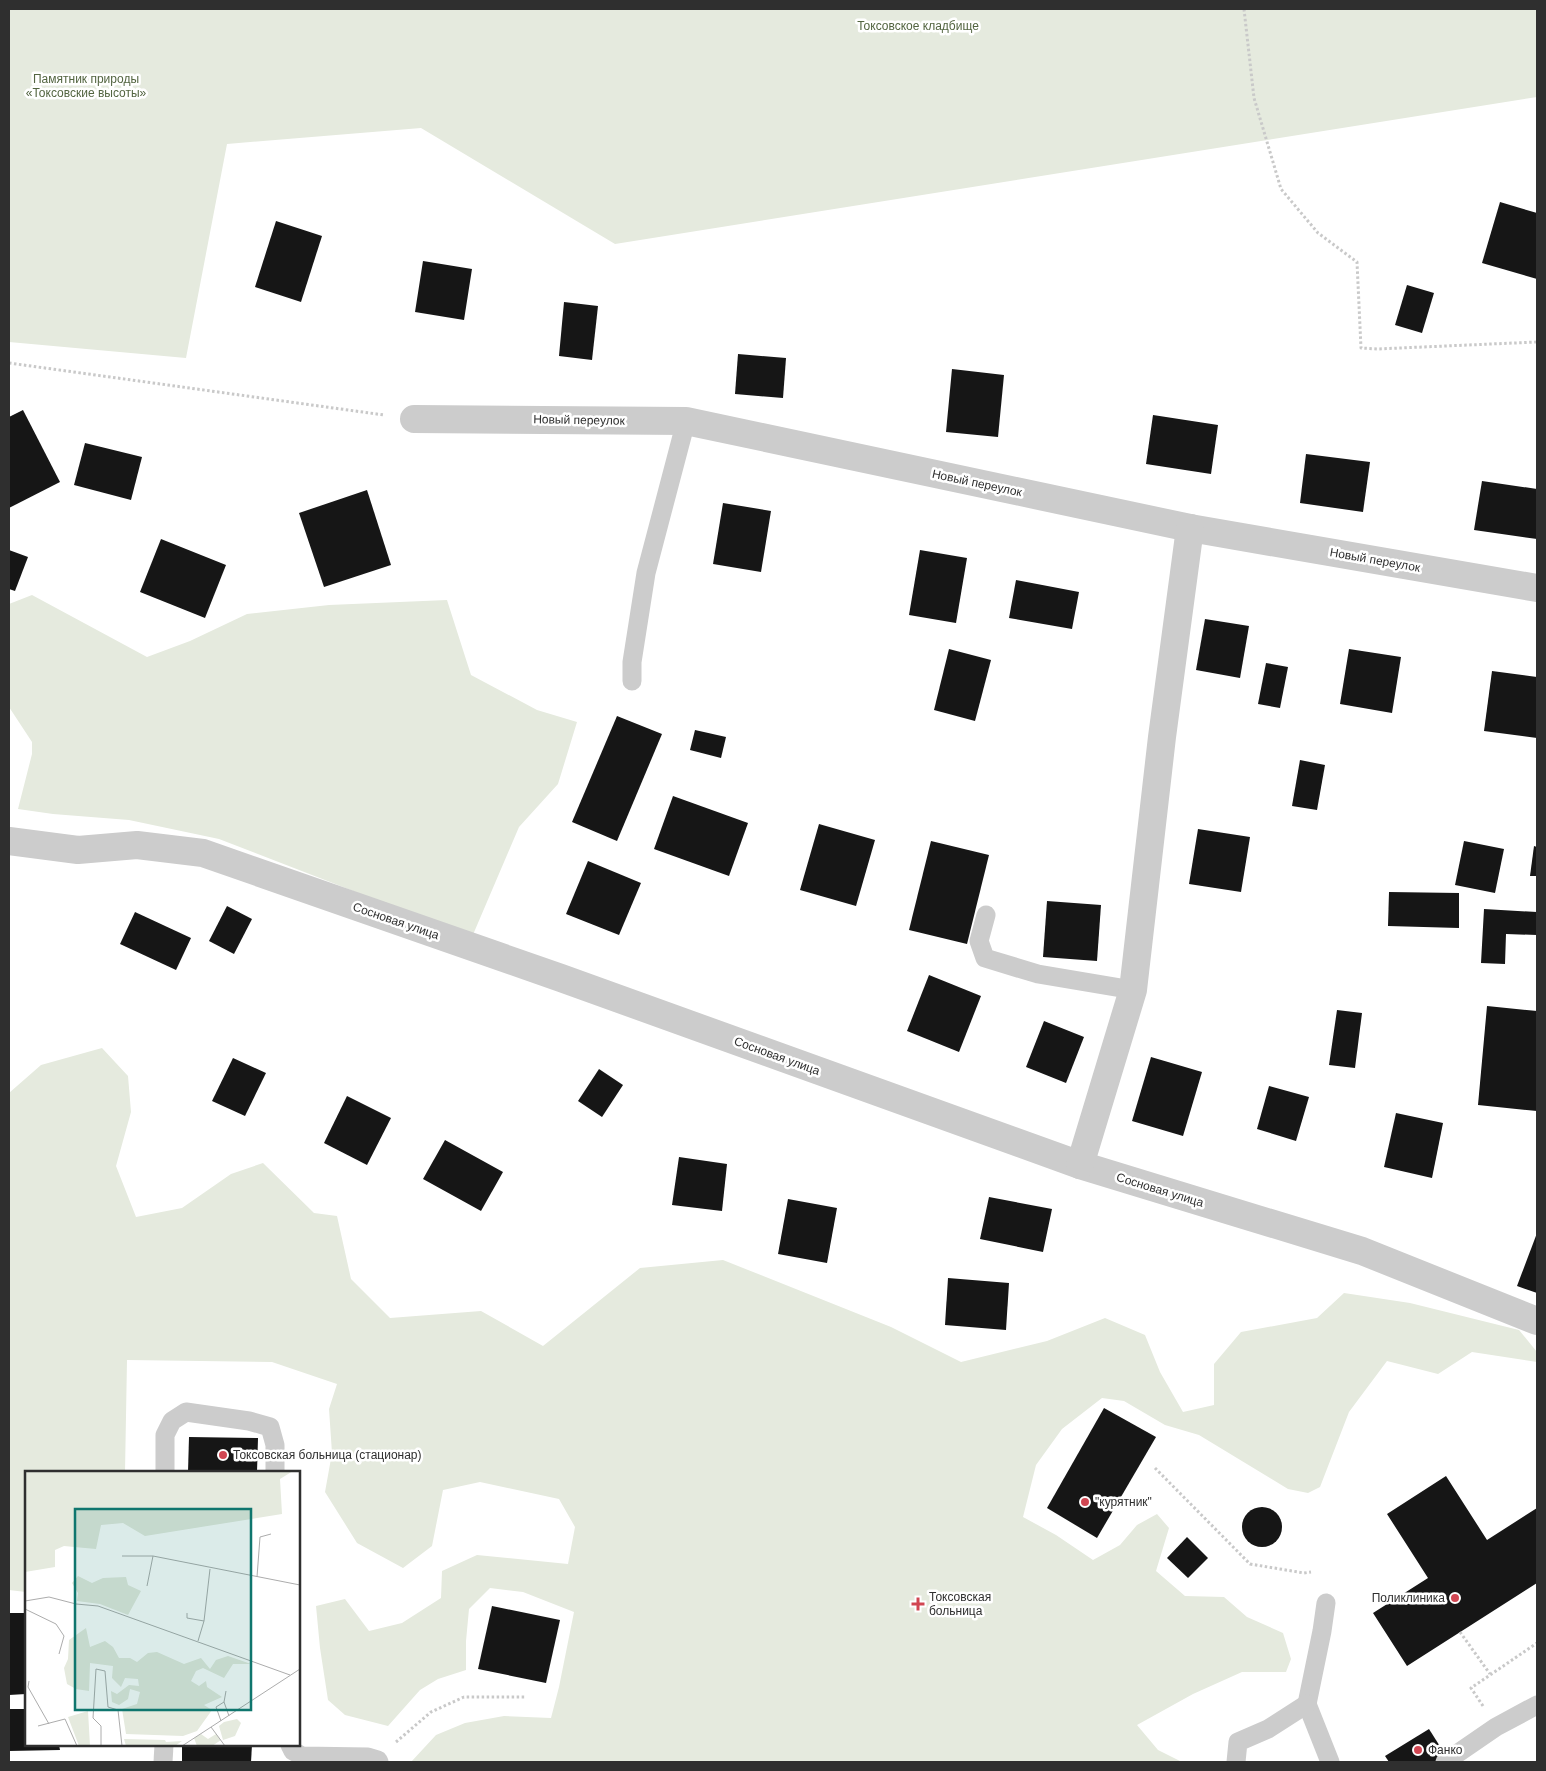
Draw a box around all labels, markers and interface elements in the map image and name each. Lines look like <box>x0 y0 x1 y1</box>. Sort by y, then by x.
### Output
park label: Токсовское кладбище <box>857 19 979 33</box>
park label: Памятник природы «Токсовские высоты» <box>26 72 147 100</box>
street label: Новый переулок <box>533 412 626 428</box>
street label: Новый переулок <box>931 467 1024 500</box>
street label: Новый переулок <box>1329 545 1422 575</box>
street label: Сосновая улица <box>351 900 441 942</box>
street label: Сосновая улица <box>732 1034 822 1078</box>
street label: Сосновая улица <box>1115 1170 1206 1210</box>
place label: Токсовская больница (стационар) <box>233 1448 422 1462</box>
marker: Токсовская больница (стационар) <box>217 1449 229 1461</box>
inset map <box>25 1471 300 1746</box>
place label: "курятник" <box>1095 1495 1152 1509</box>
marker: "курятник" <box>1079 1496 1091 1508</box>
place label: Токсовская больница <box>929 1590 991 1618</box>
place label: Поликлиника <box>1372 1591 1445 1605</box>
marker: Поликлиника <box>1449 1592 1461 1604</box>
marker: Токсовская больница <box>911 1597 925 1611</box>
place label: Фанко <box>1428 1743 1463 1757</box>
marker: Фанко <box>1412 1744 1424 1756</box>

